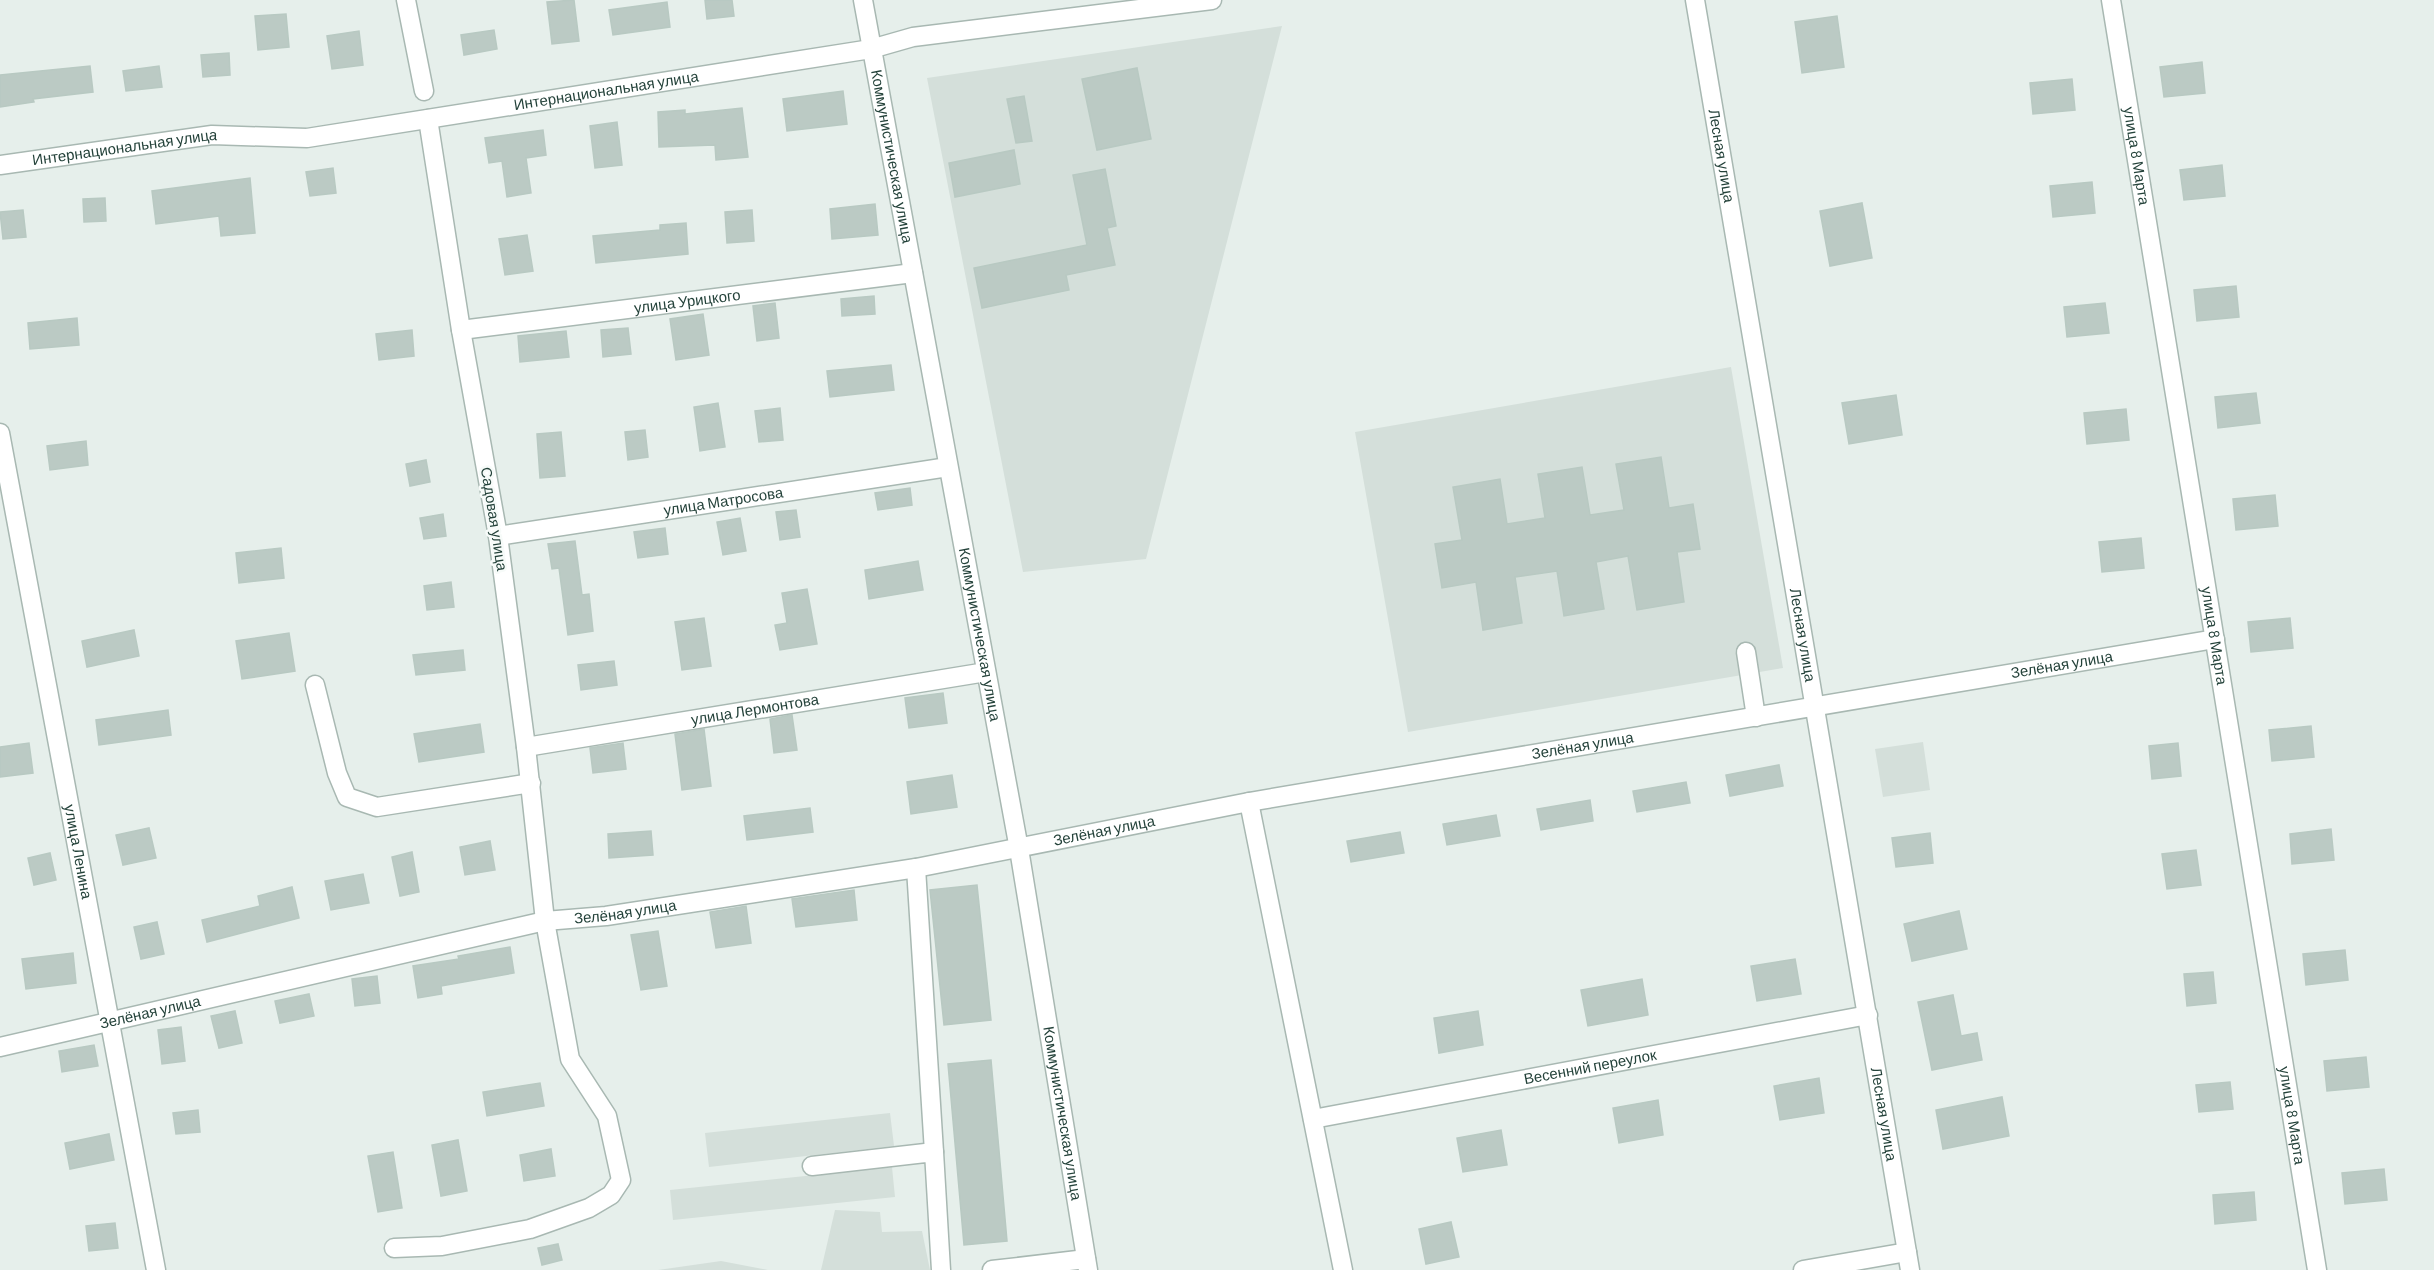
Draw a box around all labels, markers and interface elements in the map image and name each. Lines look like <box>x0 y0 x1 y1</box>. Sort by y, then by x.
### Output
street label: Интернациональная улица <box>512 66 700 113</box>
street label: Коммунистическая улица <box>868 68 918 245</box>
street label: улица 8 Марта <box>2120 105 2154 207</box>
street label: Лесная улица <box>1706 107 1739 204</box>
street label: Интернациональная улица <box>31 125 218 168</box>
street label: улица Урицкого <box>633 285 741 316</box>
street label: Садовая улица <box>478 466 512 573</box>
street label: улица Матросова <box>662 482 785 518</box>
street label: Коммунистическая улица <box>956 546 1005 723</box>
street label: улица 8 Марта <box>2198 585 2232 687</box>
street label: Лесная улица <box>1787 587 1820 684</box>
street label: Зелёная улица <box>2009 646 2115 681</box>
street label: улица Лермонтова <box>690 689 821 728</box>
street label: Зелёная улица <box>1530 727 1635 762</box>
street label: улица Ленина <box>61 803 97 901</box>
street label: Зелёная улица <box>1052 811 1157 849</box>
street label: Зелёная улица <box>573 895 678 927</box>
street label: Зелёная улица <box>98 991 203 1032</box>
street label: Коммунистическая улица <box>1040 1025 1087 1202</box>
street label: Весенний переулок <box>1522 1045 1658 1087</box>
street label: улица 8 Марта <box>2276 1065 2310 1166</box>
street label: Лесная улица <box>1868 1066 1901 1163</box>

